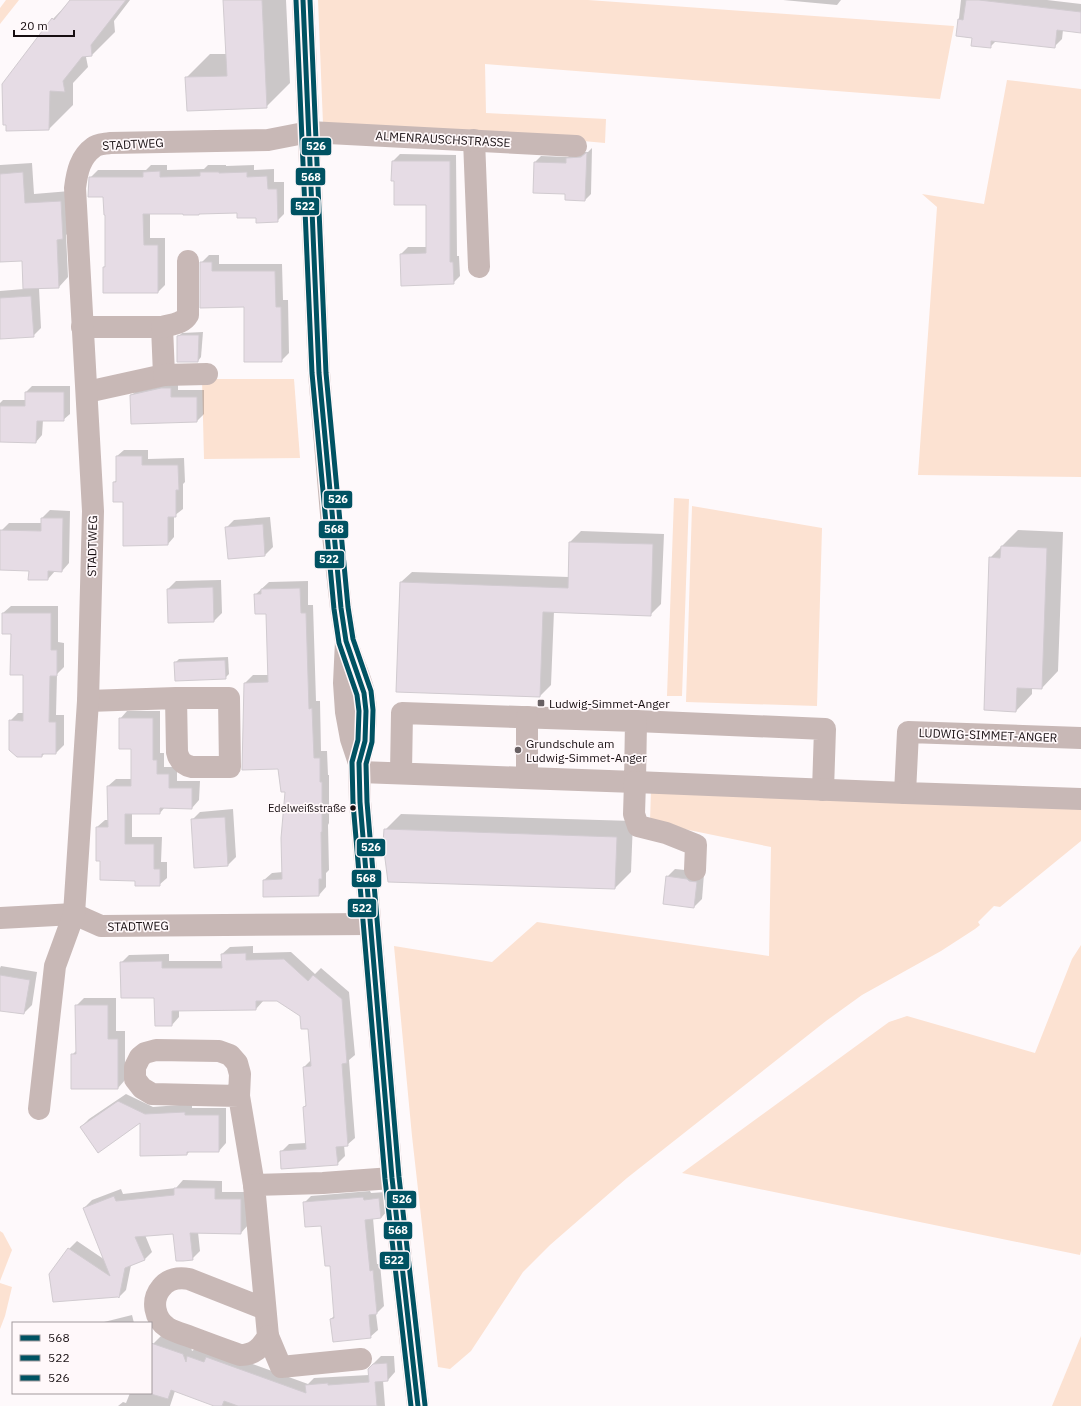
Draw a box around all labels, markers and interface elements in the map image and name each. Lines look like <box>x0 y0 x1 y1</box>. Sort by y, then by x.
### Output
scale bar <box>14 12 74 38</box>
text: 20 m <box>20 18 48 33</box>
street label: ALMENRAUSCHSTRASSE <box>375 128 511 150</box>
street label: STADTWEG <box>102 135 164 153</box>
line badge: 526 <box>301 137 332 156</box>
text: 526 <box>306 139 326 153</box>
line badge: 568 <box>295 167 326 186</box>
text: 568 <box>301 170 321 184</box>
line badge: 522 <box>290 197 320 216</box>
text: 522 <box>295 199 315 213</box>
line badge: 526 <box>323 490 353 509</box>
text: 526 <box>328 492 348 506</box>
street label: STADTWEG <box>84 515 100 577</box>
line badge: 568 <box>318 520 349 539</box>
text: 568 <box>324 522 344 536</box>
line badge: 522 <box>314 550 345 569</box>
text: 522 <box>319 552 339 566</box>
place label: Ludwig-Simmet-Anger <box>549 696 670 711</box>
marker: Ludwig-Simmet-Anger <box>536 698 546 708</box>
street label: LUDWIG-SIMMET-ANGER <box>918 725 1058 745</box>
place label: Grundschule am Ludwig-Simmet-Anger <box>526 736 647 765</box>
marker: Grundschule am Ludwig-Simmet-Anger <box>513 745 523 755</box>
place label: Edelweißstraße <box>268 801 346 815</box>
marker: Edelweißstraße <box>348 803 358 813</box>
line badge: 526 <box>356 838 386 857</box>
text: 526 <box>361 840 381 854</box>
line badge: 568 <box>351 869 382 888</box>
text: 568 <box>356 871 376 885</box>
line badge: 522 <box>347 898 377 918</box>
text: 522 <box>352 901 372 915</box>
street label: STADTWEG <box>107 918 169 934</box>
line badge: 526 <box>386 1190 417 1209</box>
text: 526 <box>392 1192 412 1206</box>
line badge: 568 <box>383 1221 413 1240</box>
text: 568 <box>388 1223 408 1237</box>
line badge: 522 <box>379 1251 410 1270</box>
text: 522 <box>384 1253 404 1267</box>
legend <box>12 1322 152 1394</box>
text: 568 <box>48 1330 70 1345</box>
text: 522 <box>48 1350 70 1365</box>
text: 526 <box>48 1370 70 1385</box>

